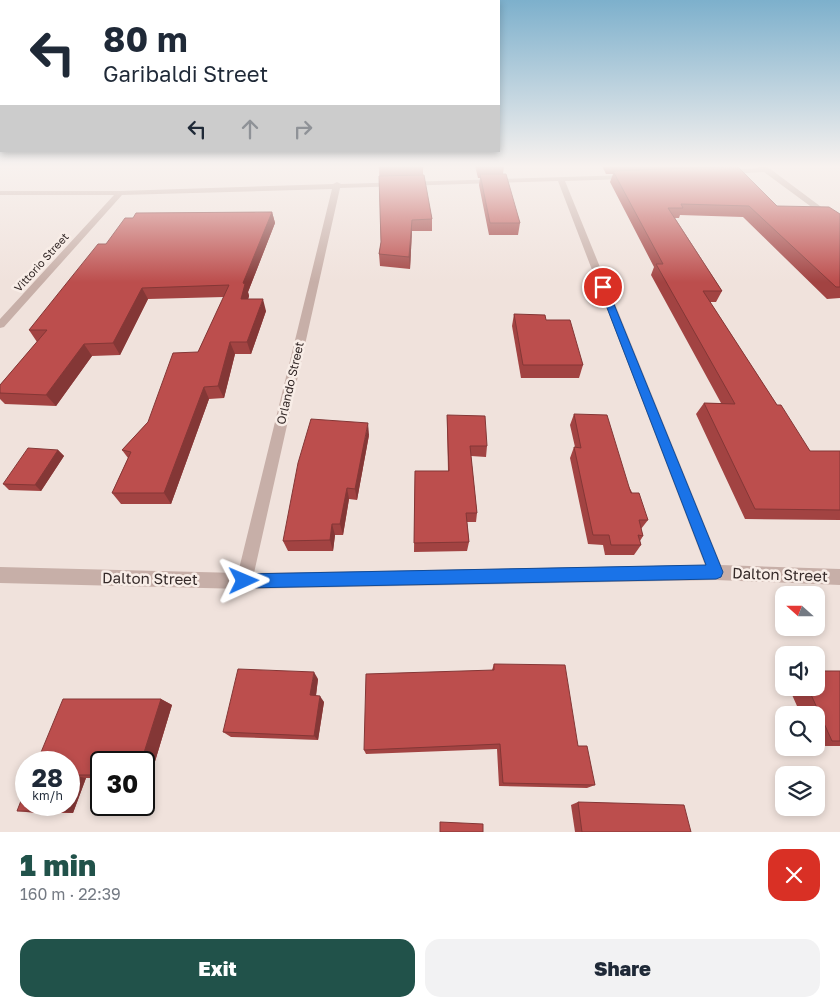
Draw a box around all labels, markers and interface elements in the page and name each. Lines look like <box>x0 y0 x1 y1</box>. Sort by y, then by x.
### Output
text: 80 m <box>103 18 188 60</box>
icon: left <box>20 20 85 85</box>
text: Garibaldi Street <box>103 60 268 87</box>
icon: left <box>183 115 211 143</box>
icon: ahead <box>236 115 264 143</box>
icon: right <box>289 115 317 143</box>
street label: Vittorio Street <box>11 230 71 294</box>
pin <box>582 266 624 308</box>
icon: arrive <box>589 273 617 301</box>
street label: Orlando Street <box>273 340 307 426</box>
position arrow <box>217 554 269 606</box>
street label: Dalton Street <box>732 563 828 585</box>
street label: Dalton Street <box>102 568 198 588</box>
north arrow <box>775 586 825 636</box>
map controls <box>775 586 825 816</box>
button: sound <box>775 646 825 696</box>
button: search <box>775 706 825 756</box>
speed limit sign: 30 <box>90 751 155 816</box>
text: 28 <box>32 762 63 793</box>
button: layers <box>775 766 825 816</box>
text: km/h <box>32 788 63 803</box>
text: 1 min <box>20 847 96 883</box>
button: close <box>768 849 820 901</box>
text: 160 m · 22:39 <box>20 884 121 904</box>
button: Exit <box>20 939 415 997</box>
button: Share <box>425 939 820 997</box>

